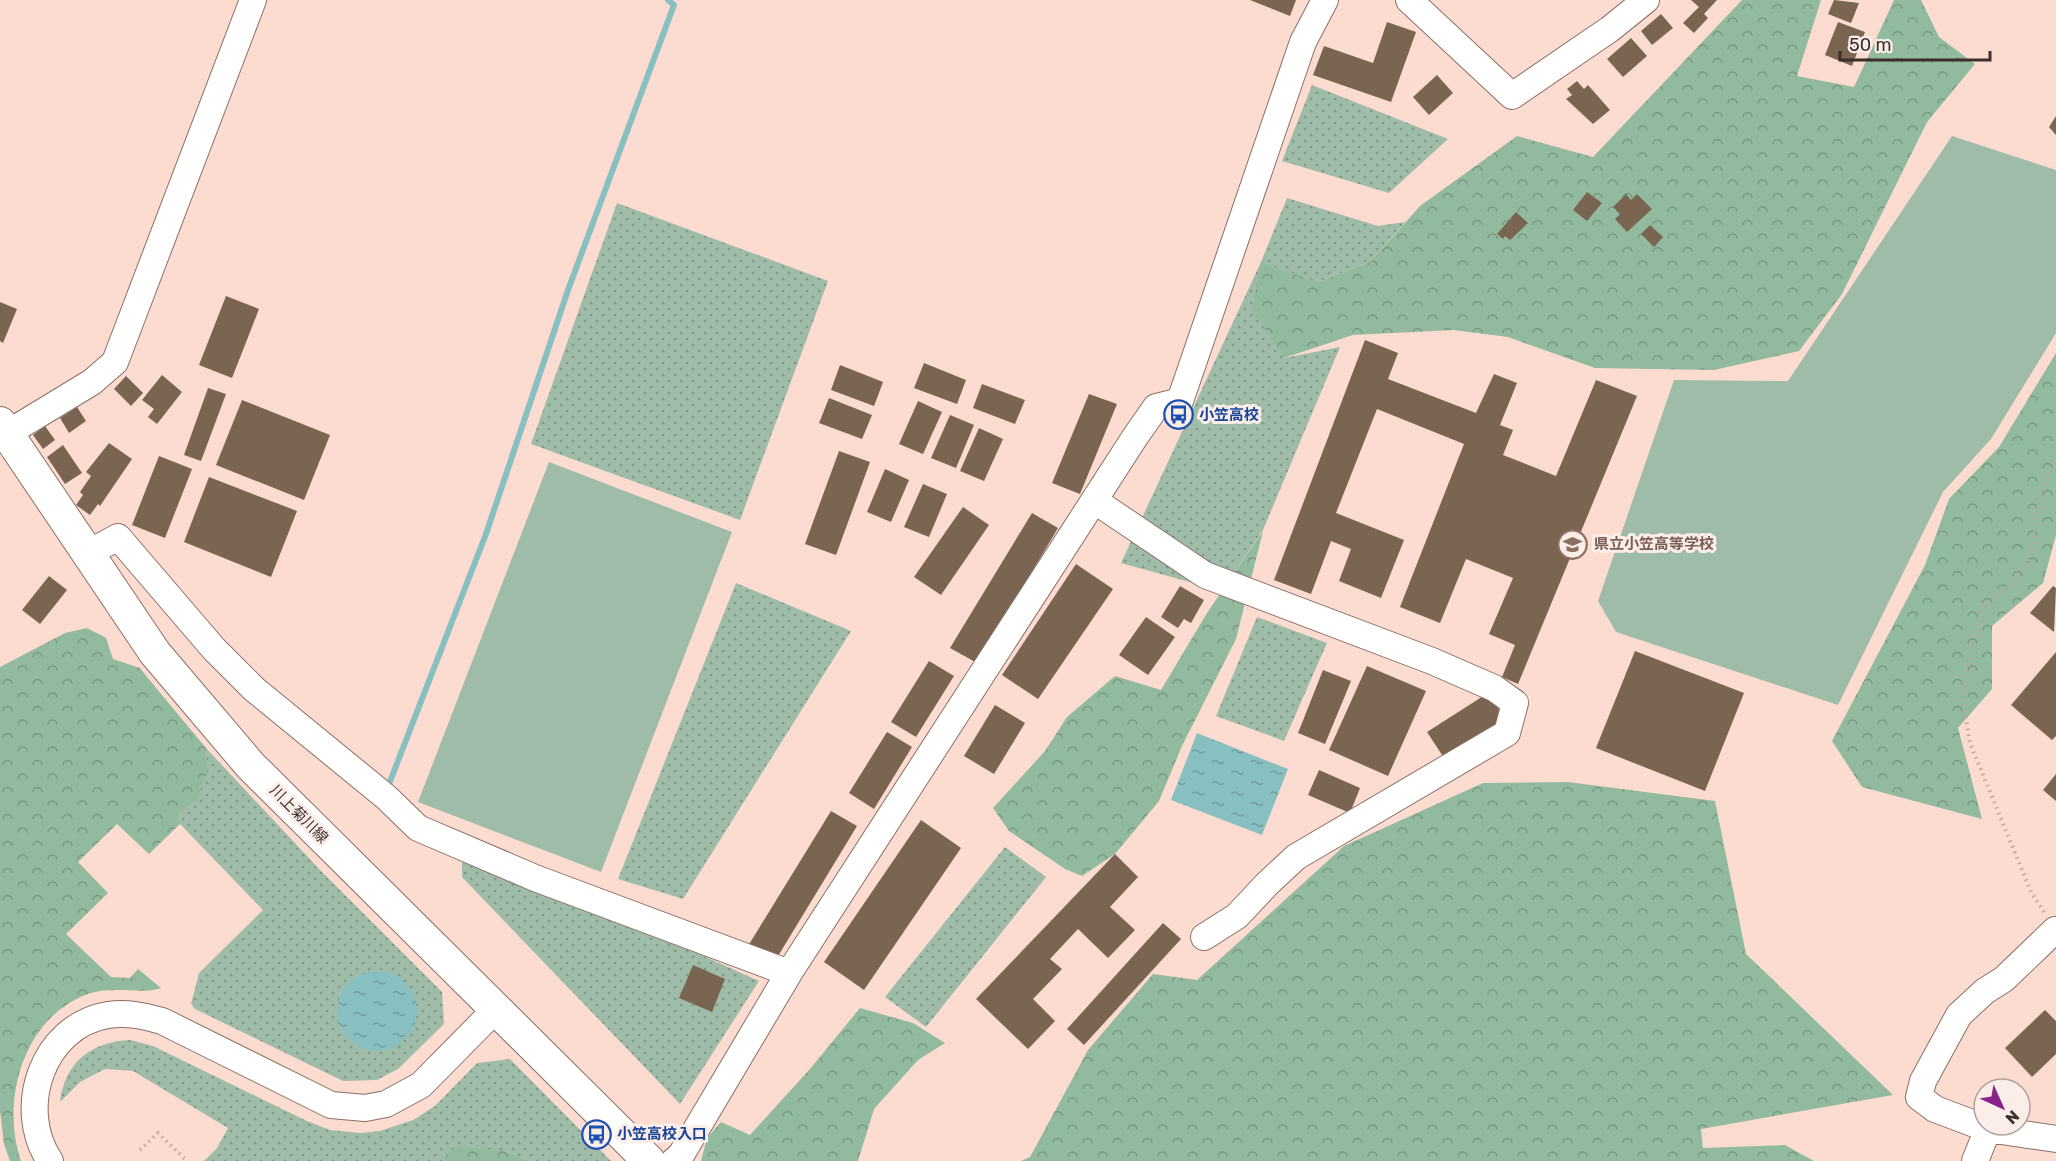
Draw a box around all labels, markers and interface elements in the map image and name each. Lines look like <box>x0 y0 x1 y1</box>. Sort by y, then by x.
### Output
scale bar <box>1840 24 1990 62</box>
text: 50 m <box>1849 34 1892 56</box>
bus stop icon: 小笠高校 <box>1162 399 1194 431</box>
place label: 小笠高校 <box>1199 406 1259 424</box>
school or university icon: 県立小笠高等学校 <box>1557 528 1589 560</box>
place label: 県立小笠高等学校 <box>1594 535 1714 553</box>
street label: 川上菊川線 <box>266 781 332 847</box>
north arrow <box>1972 1077 2032 1137</box>
text: N <box>2001 1106 2023 1128</box>
bus stop icon: 小笠高校入口 <box>580 1118 612 1150</box>
place label: 小笠高校入口 <box>617 1125 707 1143</box>

